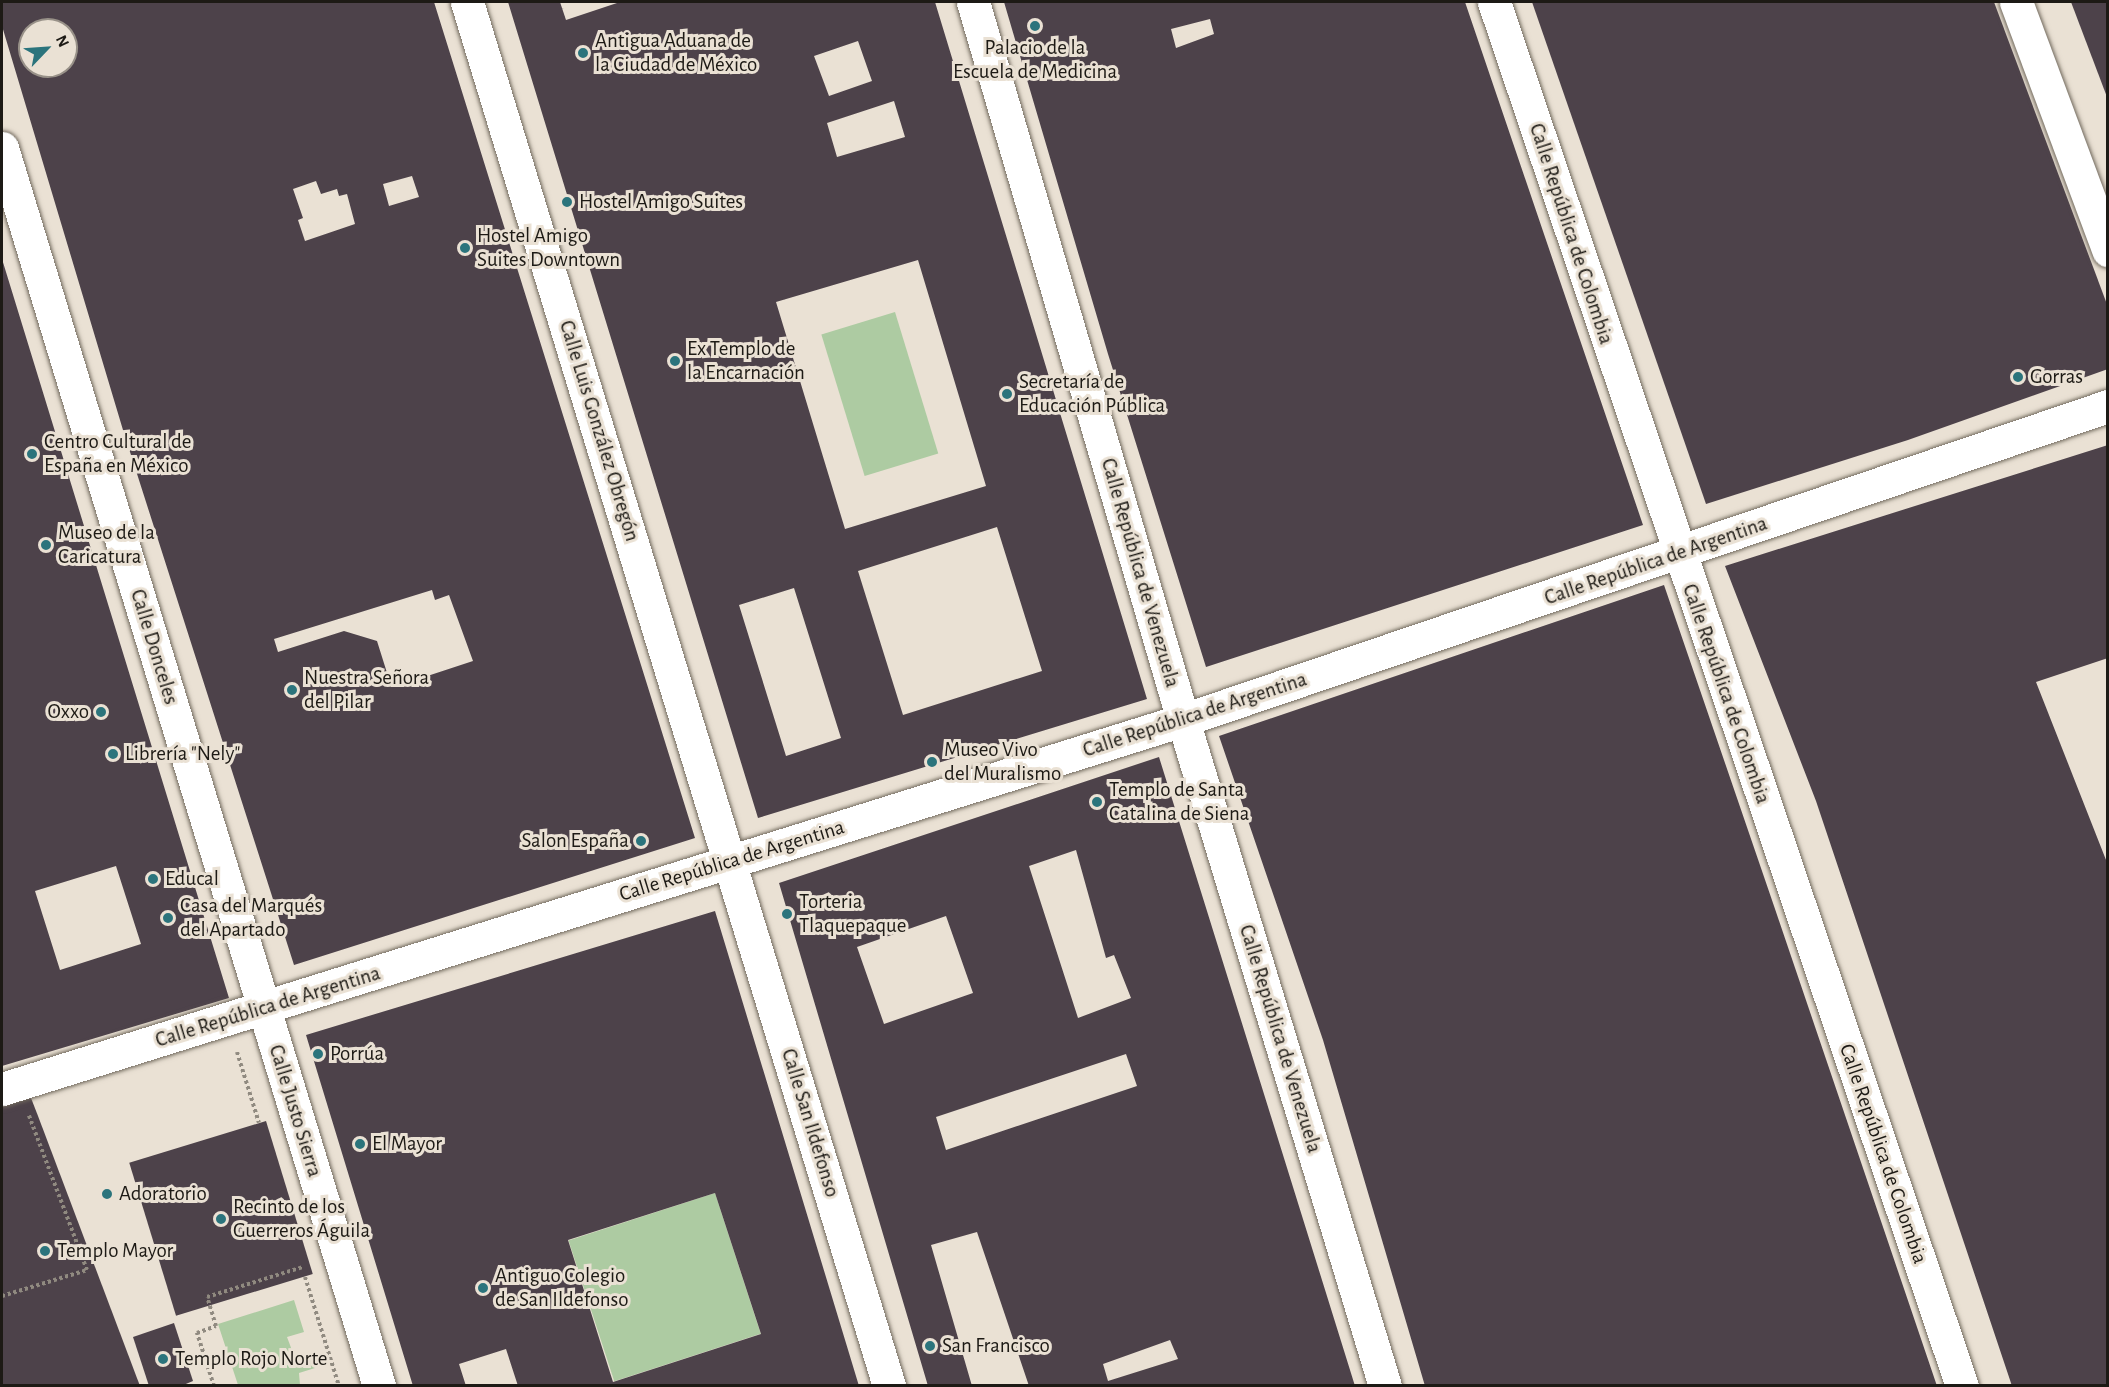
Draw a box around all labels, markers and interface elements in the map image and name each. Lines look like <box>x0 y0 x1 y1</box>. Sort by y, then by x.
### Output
north arrow <box>18 18 78 78</box>
marker: Palacio de la Escuela de Medicina <box>1028 19 1042 33</box>
place label: Antigua Aduana de la Ciudad de México <box>595 28 757 78</box>
text: N <box>53 33 72 50</box>
place label: Palacio de la Escuela de Medicina <box>953 35 1117 85</box>
marker: Antigua Aduana de la Ciudad de México <box>576 46 590 60</box>
street label: Calle República de Colombia <box>1523 120 1619 348</box>
place label: Hostel Amigo Suites <box>579 189 743 215</box>
marker: Hostel Amigo Suites <box>560 195 574 209</box>
place label: Hostel Amigo Suites Downtown <box>477 223 620 273</box>
marker: Hostel Amigo Suites Downtown <box>458 241 472 255</box>
street label: Calle Luis González Obregón <box>553 318 645 544</box>
place label: Ex Templo de la Encarnación <box>687 336 805 386</box>
marker: Ex Templo de la Encarnación <box>668 354 682 368</box>
place label: Gorras <box>2030 364 2083 390</box>
place label: Secretaría de Educación Pública <box>1019 369 1165 419</box>
marker: Gorras <box>2011 370 2025 384</box>
marker: Secretaría de Educación Pública <box>1000 387 1014 401</box>
place label: Centro Cultural de España en México <box>44 429 191 479</box>
marker: Centro Cultural de España en México <box>25 447 39 461</box>
street label: Calle República de Venezuela <box>1095 455 1185 691</box>
street label: Calle República de Argentina <box>1541 511 1771 611</box>
place label: Museo de la Caricatura <box>58 520 155 570</box>
marker: Museo de la Caricatura <box>39 538 53 552</box>
street label: Calle República de Colombia <box>1677 581 1775 807</box>
street label: Calle Donceles <box>125 586 183 708</box>
place label: Nuestra Señora del Pilar <box>304 665 429 715</box>
street label: Calle República de Argentina <box>1080 667 1310 763</box>
marker: Nuestra Señora del Pilar <box>285 683 299 697</box>
place label: Oxxo <box>47 699 89 725</box>
marker: Oxxo <box>94 705 108 719</box>
place label: Museo Vivo del Muralismo <box>944 737 1061 787</box>
place label: Librería "Nely" <box>125 741 240 767</box>
marker: Librería "Nely" <box>106 747 120 761</box>
marker: Museo Vivo del Muralismo <box>925 755 939 769</box>
place label: Templo de Santa Catalina de Siena <box>1109 777 1250 827</box>
marker: Templo de Santa Catalina de Siena <box>1090 795 1104 809</box>
street label: Calle República de Argentina <box>616 815 848 907</box>
place label: Salon España <box>522 828 629 854</box>
marker: Salon España <box>634 834 648 848</box>
place label: Educal <box>165 866 219 892</box>
marker: Educal <box>146 872 160 886</box>
place label: Torteria Tlaquepaque <box>799 889 906 939</box>
place label: Casa del Marqués del Apartado <box>180 893 322 943</box>
marker: Torteria Tlaquepaque <box>780 907 794 921</box>
marker: Casa del Marqués del Apartado <box>161 911 175 925</box>
street label: Calle República de Venezuela <box>1233 922 1327 1156</box>
street label: Calle República de Argentina <box>152 961 384 1053</box>
place label: Porrúa <box>330 1041 384 1067</box>
street label: Calle República de Colombia <box>1834 1041 1932 1267</box>
street label: Calle Justo Sierra <box>263 1042 327 1180</box>
street label: Calle San Ildefonso <box>775 1046 845 1200</box>
marker: Porrúa <box>311 1047 325 1061</box>
place label: El Mayor <box>372 1131 442 1157</box>
marker: El Mayor <box>353 1137 367 1151</box>
place label: Adoratorio <box>119 1181 207 1207</box>
marker: Adoratorio <box>100 1187 114 1201</box>
place label: Recinto de los Guerreros Águila <box>233 1194 370 1244</box>
marker: Recinto de los Guerreros Águila <box>214 1212 228 1226</box>
place label: Templo Mayor <box>57 1238 173 1264</box>
marker: Templo Mayor <box>38 1244 52 1258</box>
place label: Antiguo Colegio de San Ildefonso <box>495 1263 629 1313</box>
marker: Antiguo Colegio de San Ildefonso <box>476 1281 490 1295</box>
place label: San Francisco <box>942 1333 1050 1359</box>
marker: San Francisco <box>923 1339 937 1353</box>
place label: Templo Rojo Norte <box>175 1346 327 1372</box>
marker: Templo Rojo Norte <box>156 1352 170 1366</box>

